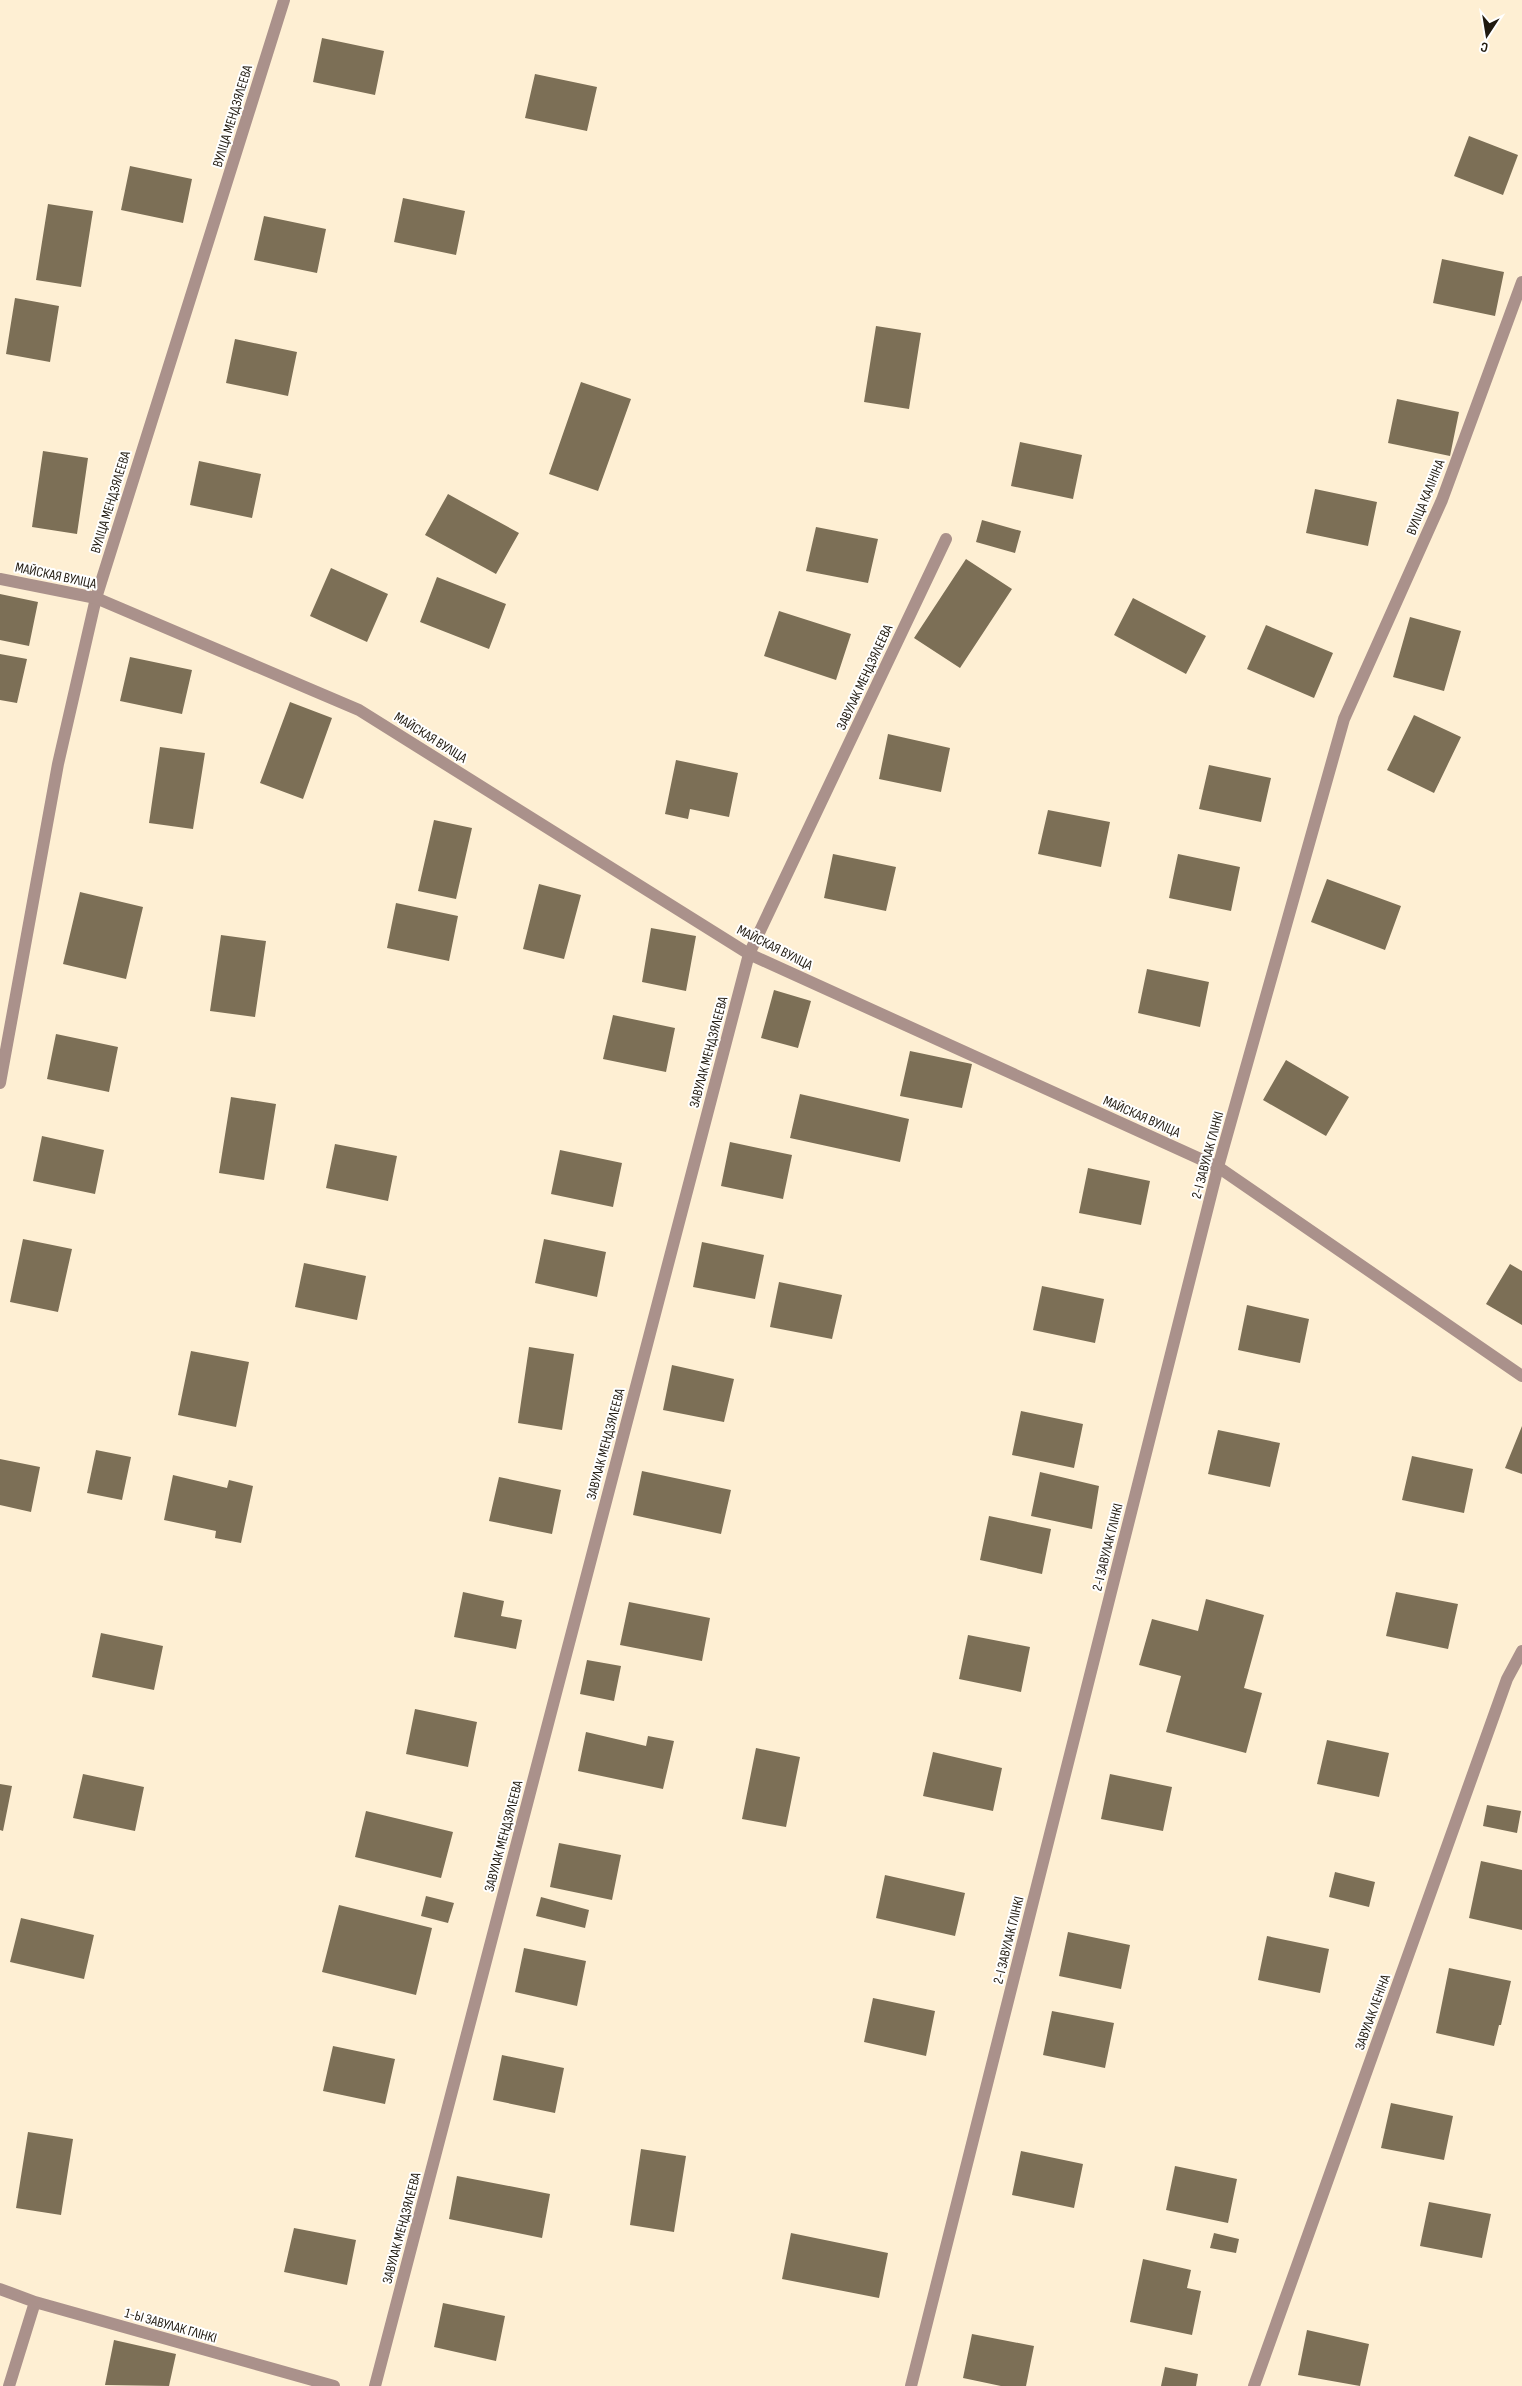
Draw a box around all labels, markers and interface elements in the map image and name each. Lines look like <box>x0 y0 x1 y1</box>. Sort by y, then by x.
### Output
north arrow <box>1462 10 1512 60</box>
text: С <box>1479 38 1490 56</box>
street label: ВУЛІЦА МЕНДЗЯЛЕЕВА <box>209 62 256 169</box>
street label: ВУЛІЦА МЕНДЗЯЛЕЕВА <box>87 448 134 555</box>
street label: ВУЛІЦА КАЛІНІНА <box>1403 456 1449 538</box>
street label: МАЙСКАЯ ВУЛІЦА <box>14 559 99 593</box>
street label: ЗАВУЛАК МЕНДЗЯЛЕЕВА <box>833 621 897 733</box>
street label: МАЙСКАЯ ВУЛІЦА <box>391 708 471 767</box>
street label: МАЙСКАЯ ВУЛІЦА <box>734 921 816 974</box>
street label: ЗАВУЛАК МЕНДЗЯЛЕЕВА <box>685 994 732 1110</box>
street label: МАЙСКАЯ ВУЛІЦА <box>1101 1092 1184 1141</box>
street label: 2-І ЗАВУЛАК ГЛІНКІ <box>1188 1110 1227 1201</box>
street label: ЗАВУЛАК МЕНДЗЯЛЕЕВА <box>582 1386 629 1502</box>
street label: 2-І ЗАВУЛАК ГЛІНКІ <box>1088 1502 1127 1593</box>
street label: ЗАВУЛАК МЕНДЗЯЛЕЕВА <box>480 1778 527 1894</box>
street label: 2-І ЗАВУЛАК ГЛІНКІ <box>989 1895 1028 1986</box>
street label: ЗАВУЛАК ЛЕНІНА <box>1351 1971 1394 2052</box>
street label: ЗАВУЛАК МЕНДЗЯЛЕЕВА <box>378 2170 425 2286</box>
street label: 1-Ы ЗАВУЛАК ГЛІНКІ <box>123 2304 219 2347</box>

